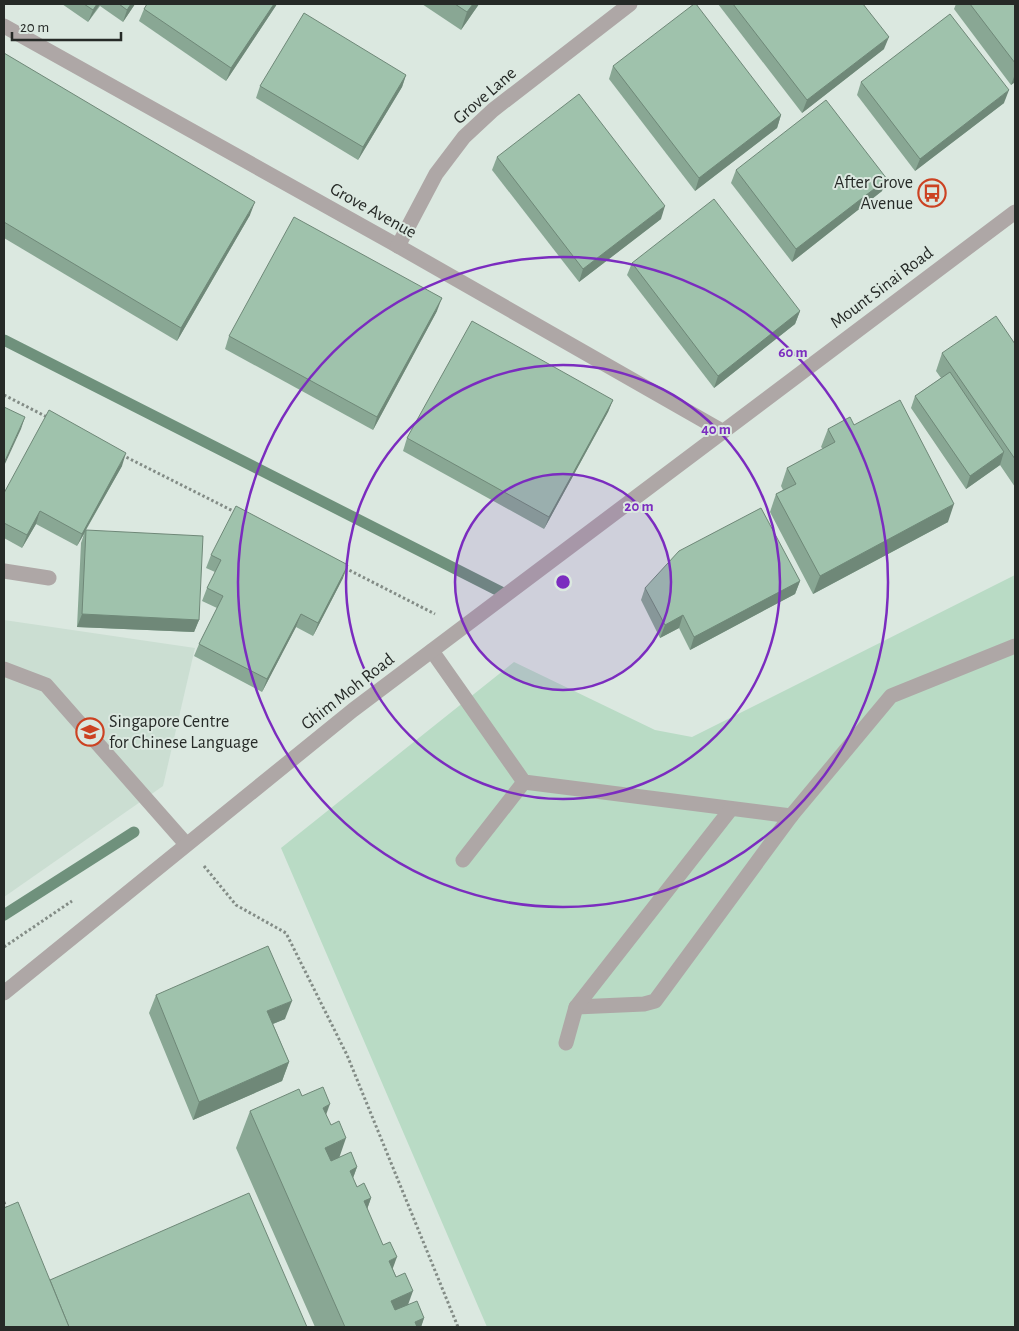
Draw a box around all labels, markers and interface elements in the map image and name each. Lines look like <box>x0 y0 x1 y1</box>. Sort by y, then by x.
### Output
scale bar <box>12 10 121 42</box>
text: 20 m <box>20 20 49 35</box>
street label: Grove Lane <box>450 64 520 128</box>
place label: After Grove Avenue <box>834 174 913 213</box>
bus stop icon: After Grove Avenue <box>917 178 947 208</box>
street label: Grove Avenue <box>327 180 419 242</box>
street label: Mount Sinai Road <box>827 244 937 332</box>
text: 60 m <box>778 345 808 360</box>
text: 40 m <box>701 422 731 437</box>
text: 20 m <box>624 499 654 514</box>
centre of rings <box>554 573 572 591</box>
street label: Ghim Moh Road <box>298 650 398 734</box>
place label: Singapore Centre for Chinese Language <box>109 713 258 752</box>
school or university icon: Singapore Centre for Chinese Language <box>75 717 105 747</box>

